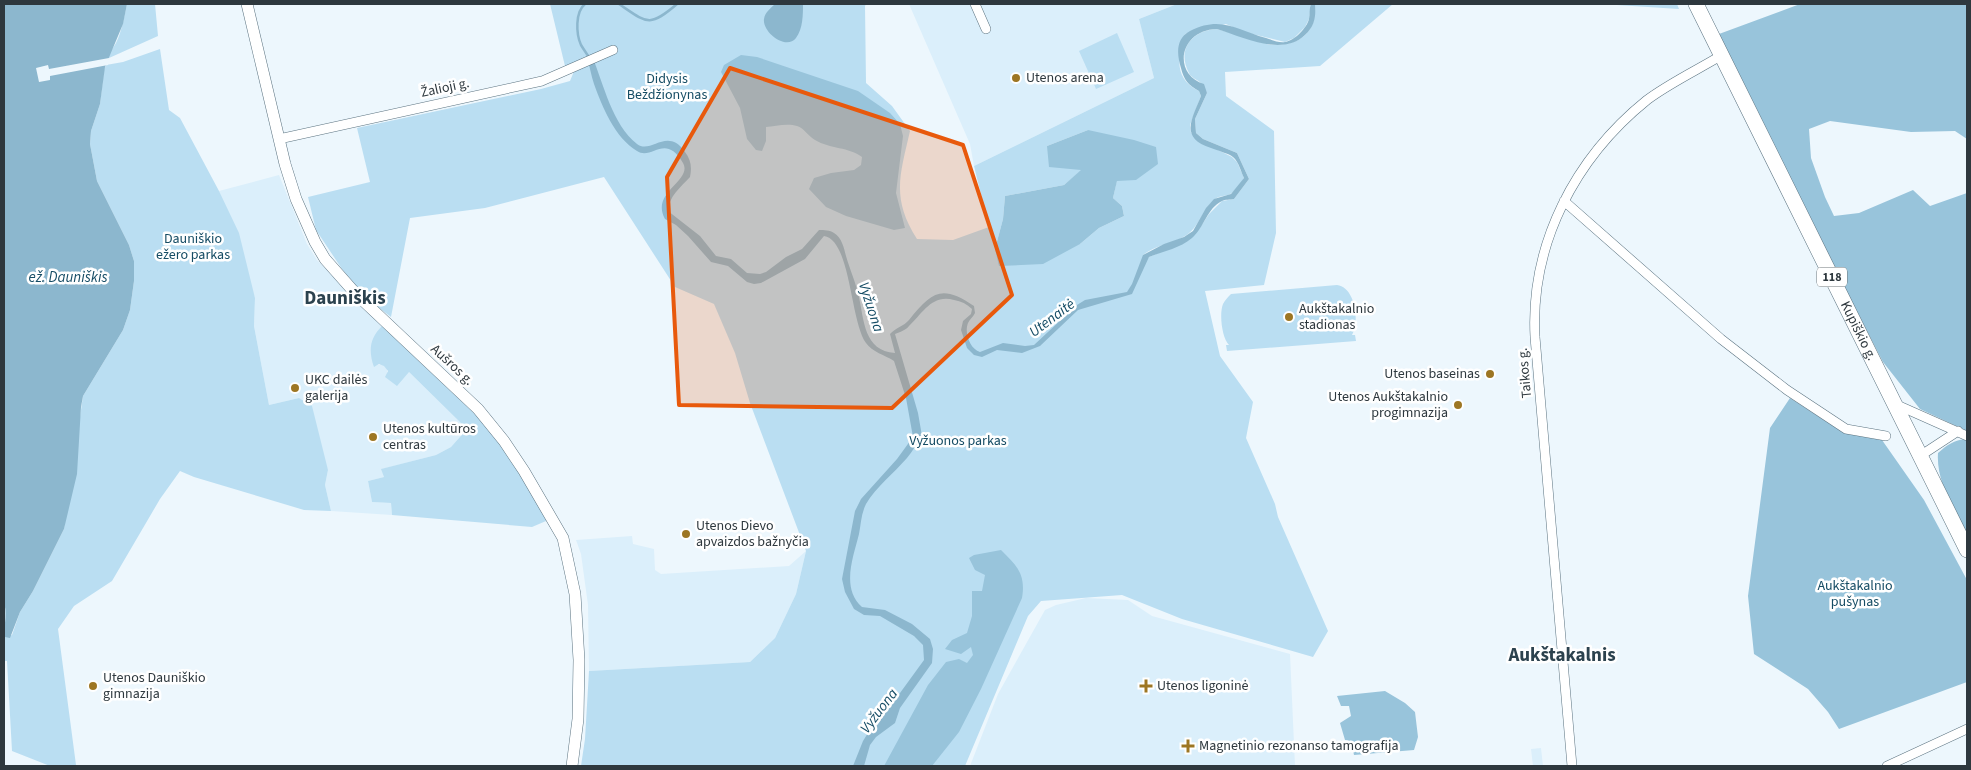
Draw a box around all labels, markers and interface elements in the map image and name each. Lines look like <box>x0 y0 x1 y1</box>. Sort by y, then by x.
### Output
place label: Utenos arena <box>1026 68 1104 88</box>
park label: Didysis Beždžionynas <box>627 69 707 105</box>
marker: Utenos arena <box>1010 72 1022 84</box>
street label: Žalioji g. <box>419 73 471 103</box>
park label: Dauniškio ežero parkas <box>156 229 230 265</box>
water label: ež. Dauniškis <box>29 267 107 288</box>
road number: 118 <box>1817 268 1847 286</box>
water label: Vyžuona <box>853 279 889 335</box>
district label: Dauniškis <box>304 285 386 312</box>
water label: Utenaitė <box>1025 294 1079 342</box>
street label: Kupiškio g. <box>1835 298 1881 364</box>
place label: Aukštakalnio stadionas <box>1299 299 1374 335</box>
marker: Aukštakalnio stadionas <box>1283 311 1295 323</box>
street label: Aušros g. <box>426 340 478 390</box>
street label: Taikos g. <box>1513 347 1537 399</box>
place label: Utenos baseinas <box>1384 364 1480 384</box>
marker: Utenos baseinas <box>1484 368 1496 380</box>
place label: UKC dailės galerija <box>305 370 367 406</box>
marker: UKC dailės galerija <box>289 382 301 394</box>
place label: Utenos Aukštakalnio progimnazija <box>1328 387 1448 423</box>
marker: Utenos Aukštakalnio progimnazija <box>1452 399 1464 411</box>
place label: Utenos kultūros centras <box>383 419 476 455</box>
marker: Utenos kultūros centras <box>367 431 379 443</box>
park label: Vyžuonos parkas <box>909 431 1007 451</box>
place label: Utenos Dievo apvaizdos bažnyčia <box>696 516 809 552</box>
marker: Utenos Dievo apvaizdos bažnyčia <box>680 528 692 540</box>
park label: Aukštakalnio pušynas <box>1817 576 1893 612</box>
district label: Aukštakalnis <box>1507 642 1616 669</box>
place label: Utenos Dauniškio gimnazija <box>103 668 206 704</box>
place label: Utenos ligoninė <box>1157 676 1249 696</box>
marker: Utenos ligoninė <box>1139 679 1153 693</box>
marker: Utenos Dauniškio gimnazija <box>87 680 99 692</box>
water label: Vyžuona <box>855 684 903 738</box>
place label: Magnetinio rezonanso tamografija <box>1199 736 1398 756</box>
marker: Magnetinio rezonanso tamografija <box>1181 739 1195 753</box>

